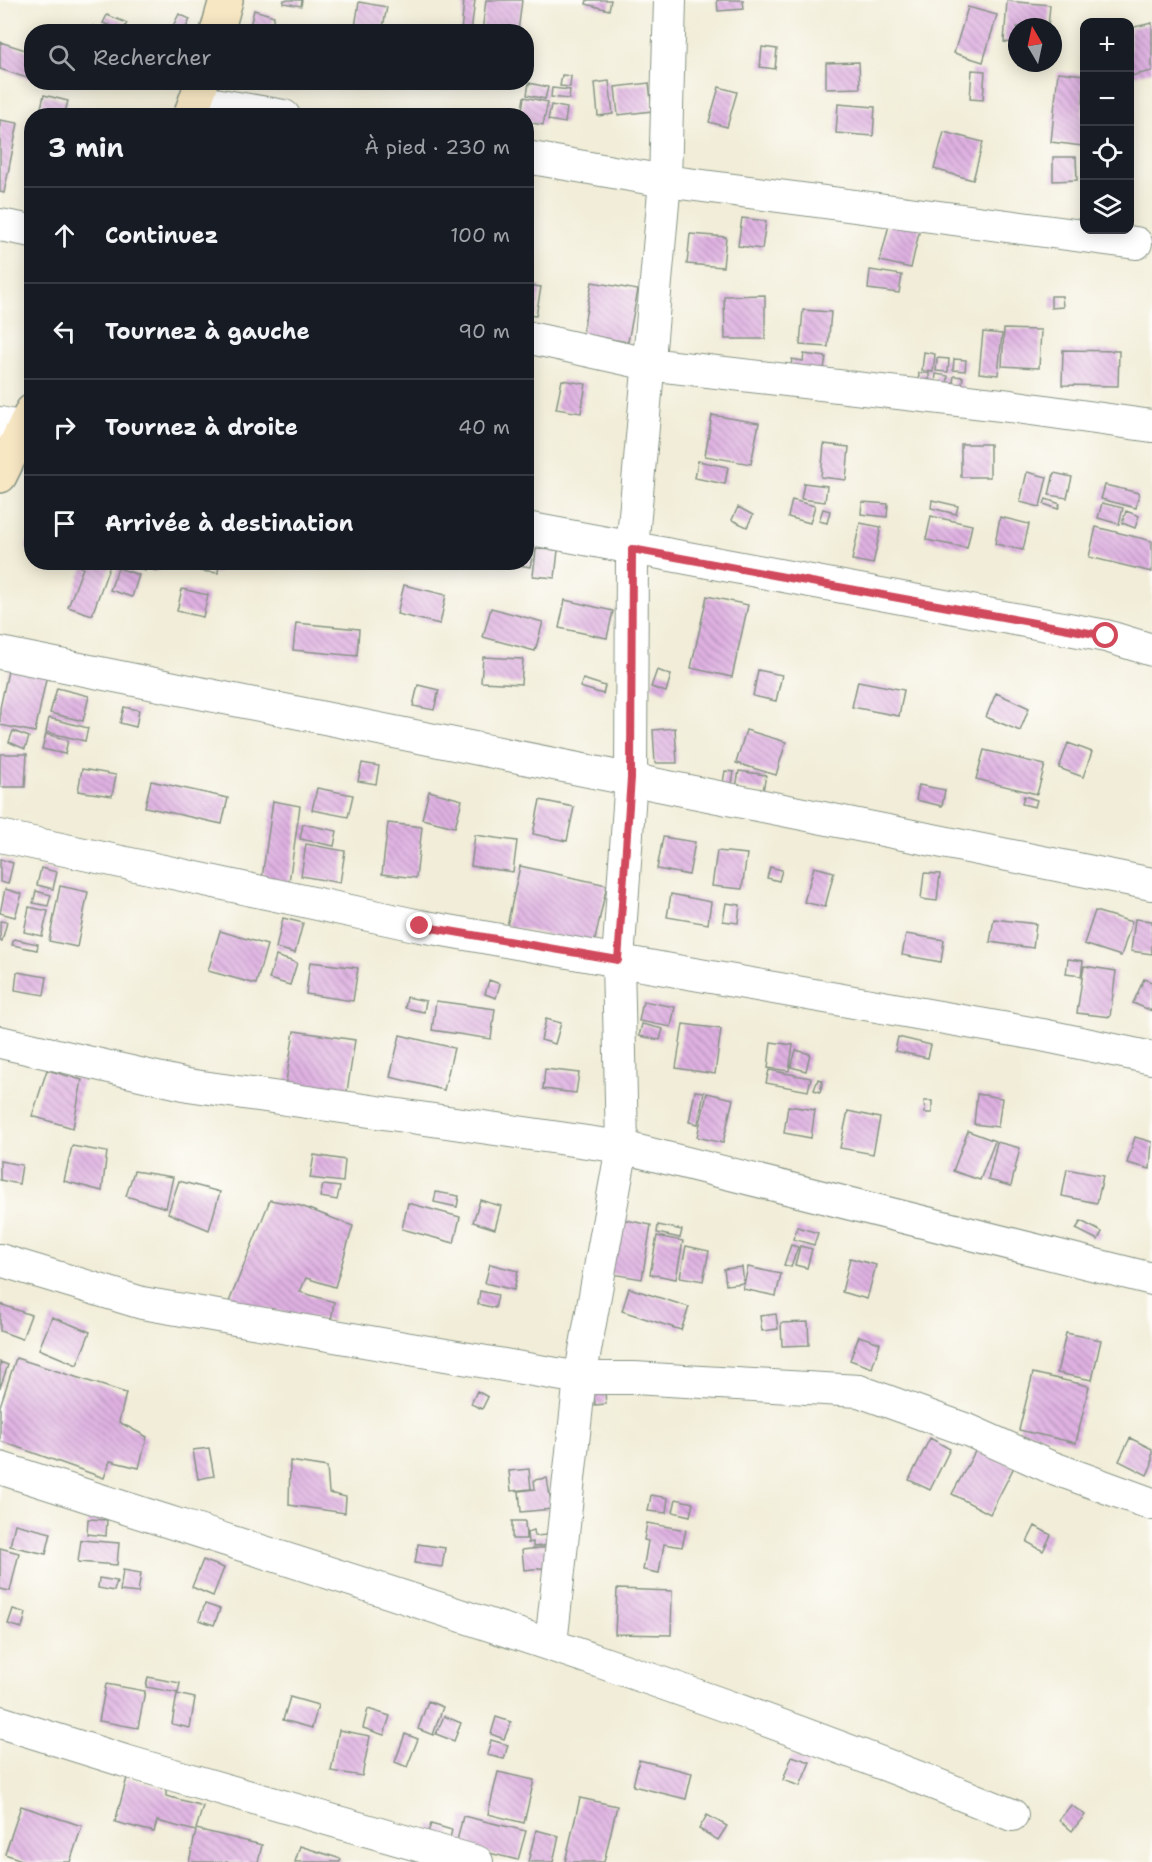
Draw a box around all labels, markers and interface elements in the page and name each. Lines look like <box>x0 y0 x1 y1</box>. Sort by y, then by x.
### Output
north arrow <box>1008 18 1062 72</box>
map controls <box>1080 18 1134 234</box>
button: + <box>1080 18 1134 72</box>
search box <box>24 24 534 90</box>
icon: search <box>45 41 78 74</box>
text: Rechercher <box>93 43 212 72</box>
button: − <box>1080 72 1134 126</box>
button: locate <box>1080 126 1134 180</box>
text: 3 min <box>48 130 124 165</box>
text: À pied · 230 m <box>365 134 510 160</box>
button: layers <box>1080 180 1134 234</box>
icon: ahead <box>48 219 81 252</box>
text: Continuez <box>105 221 218 250</box>
text: 100 m <box>450 222 510 248</box>
icon: left <box>48 315 81 348</box>
text: Tournez à gauche <box>105 317 310 346</box>
text: 90 m <box>458 318 510 344</box>
icon: right <box>48 411 81 444</box>
text: Tournez à droite <box>105 413 298 442</box>
text: 40 m <box>458 414 510 440</box>
icon: arrive <box>48 507 81 540</box>
text: Arrivée à destination <box>105 509 353 538</box>
route start <box>1092 622 1118 648</box>
route end <box>406 912 432 938</box>

